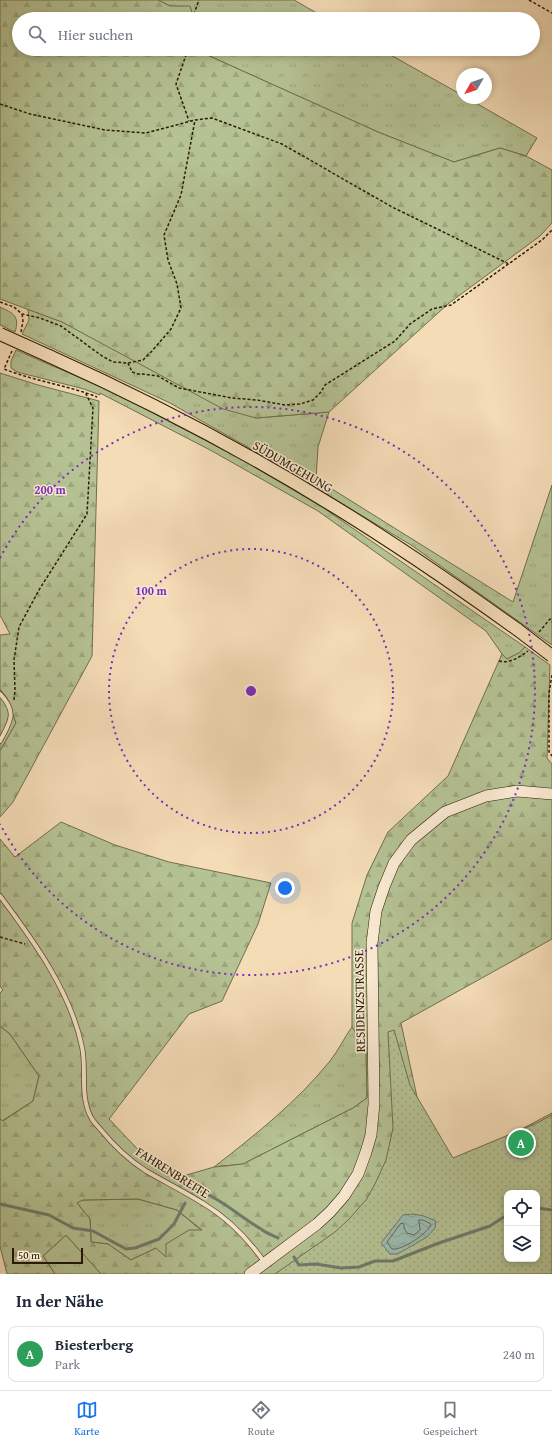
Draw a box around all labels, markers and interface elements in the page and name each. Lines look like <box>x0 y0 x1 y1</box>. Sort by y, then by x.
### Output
search box <box>12 12 540 56</box>
icon: search <box>26 23 48 45</box>
text: Hier suchen <box>58 24 133 45</box>
north arrow <box>456 68 492 104</box>
street label: SÜDUMGEHUNG <box>249 436 337 497</box>
text: 200 m <box>34 481 67 498</box>
text: 100 m <box>135 582 168 599</box>
centre of rings <box>244 684 258 698</box>
your location <box>275 878 295 898</box>
street label: RESIDENZSTRASSE <box>349 949 370 1052</box>
pin: A <box>508 1128 534 1158</box>
street label: FAHRENBREITE <box>132 1142 214 1203</box>
map controls <box>504 1190 540 1262</box>
button: locate <box>504 1190 540 1226</box>
button: layers <box>504 1226 540 1262</box>
scale bar <box>12 1246 83 1265</box>
text: 50 m <box>18 1247 40 1263</box>
text: In der Nähe <box>16 1288 104 1313</box>
text: Biesterberg <box>55 1334 133 1355</box>
text: A <box>26 1345 34 1364</box>
text: 240 m <box>503 1345 535 1364</box>
text: Park <box>55 1355 80 1374</box>
tab: Karte <box>74 1399 99 1439</box>
tab: Route <box>248 1399 275 1439</box>
tab: Gespeichert <box>423 1399 478 1439</box>

